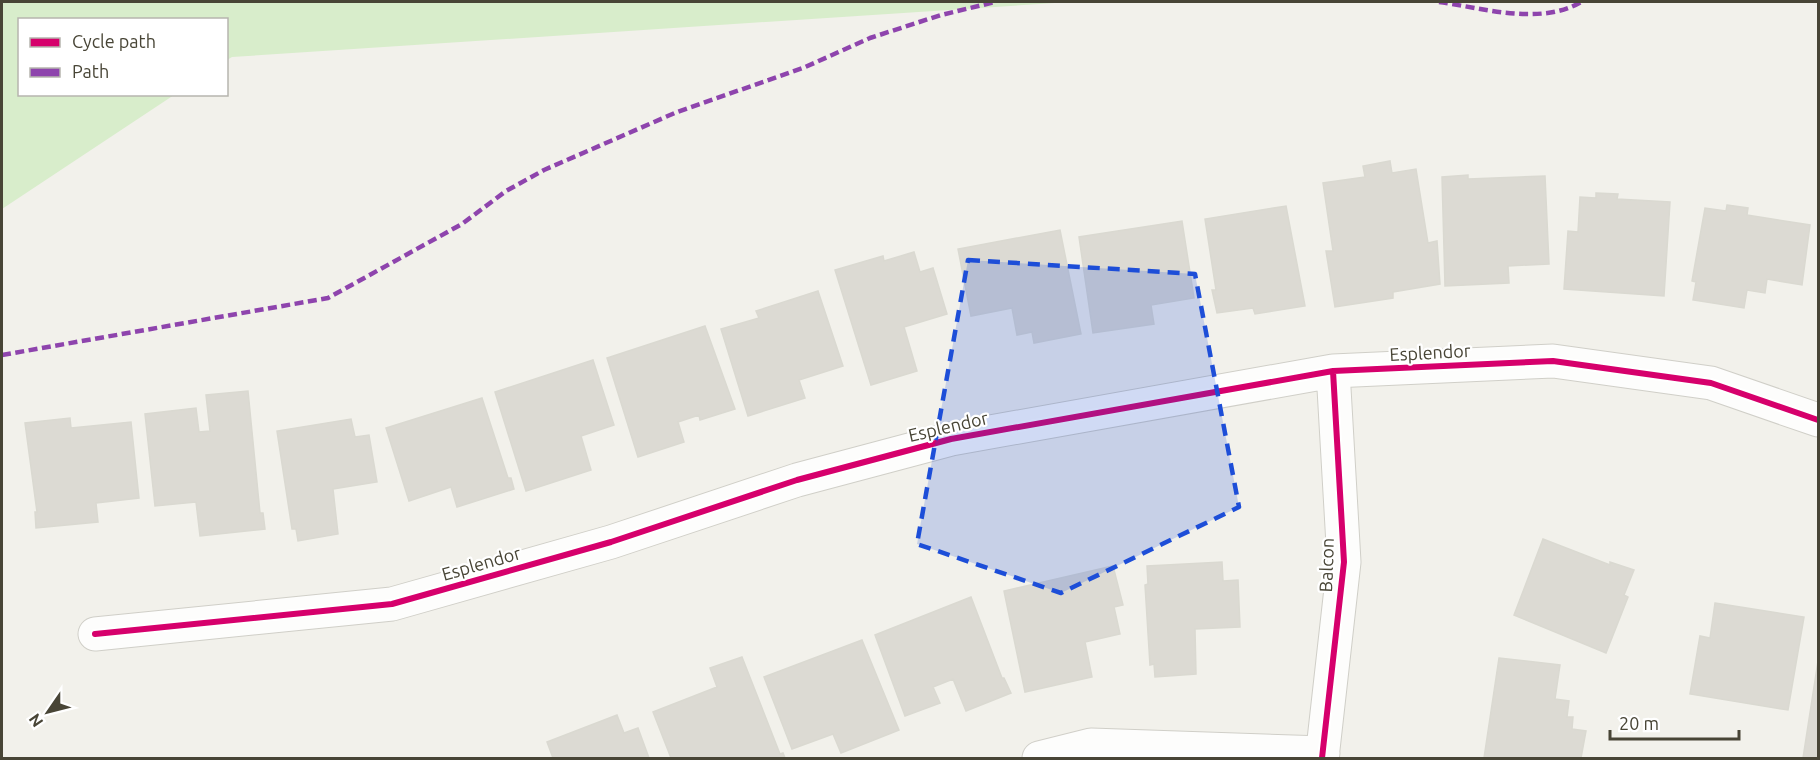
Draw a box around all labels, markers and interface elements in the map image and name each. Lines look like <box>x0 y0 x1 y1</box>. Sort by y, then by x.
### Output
legend <box>18 18 228 96</box>
text: Cycle path <box>72 31 156 51</box>
text: Path <box>72 61 109 81</box>
street label: Esplendor <box>1389 340 1471 364</box>
street label: Esplendor <box>906 407 990 445</box>
street label: Balcon <box>1315 537 1337 593</box>
street label: Esplendor <box>439 542 523 584</box>
north arrow <box>18 682 78 742</box>
scale bar <box>1610 703 1739 741</box>
text: N <box>25 711 47 731</box>
text: 20 m <box>1619 713 1659 733</box>

